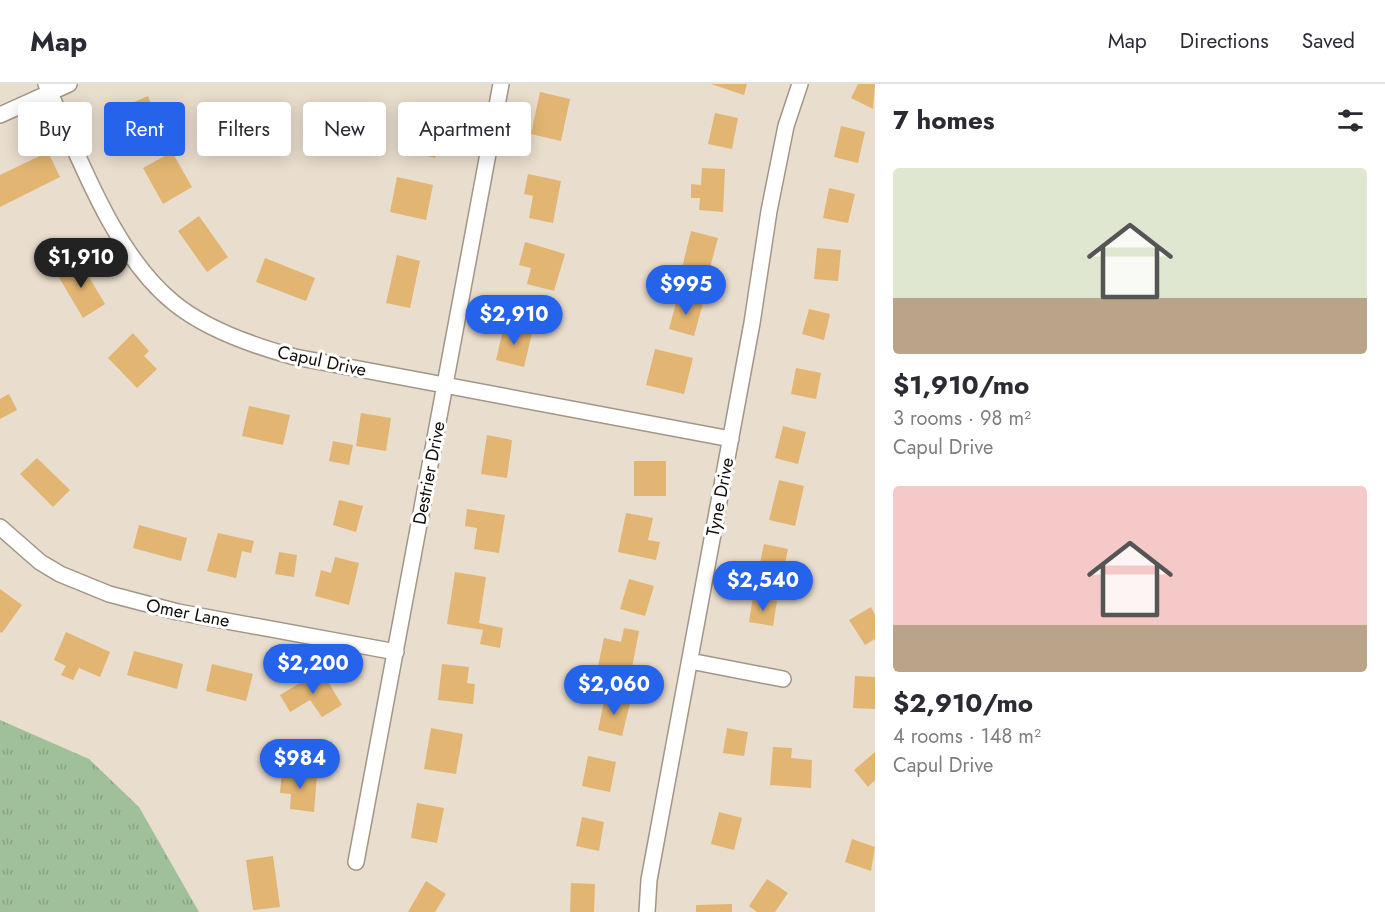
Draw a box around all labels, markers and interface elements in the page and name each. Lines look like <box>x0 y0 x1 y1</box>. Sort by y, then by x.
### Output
text: Map <box>30 21 87 62</box>
text: Map <box>1108 26 1147 56</box>
text: Directions <box>1180 26 1269 56</box>
text: Saved <box>1302 26 1355 56</box>
text: 7 homes <box>893 101 995 139</box>
chip: Buy <box>18 102 92 156</box>
chip: Rent <box>104 102 185 156</box>
chip: Filters <box>197 102 291 156</box>
chip: New <box>303 102 386 156</box>
chip: Apartment <box>398 102 531 156</box>
icon: filters <box>1334 104 1367 137</box>
icon: home <box>1076 207 1184 315</box>
pin: $1,910 <box>32 238 130 289</box>
text: $1,910 <box>48 243 114 272</box>
pin: $995 <box>650 265 722 316</box>
text: $995 <box>660 270 712 299</box>
pin: $2,910 <box>465 295 563 346</box>
text: $2,910 <box>480 300 548 329</box>
street label: Capul Drive <box>275 339 369 383</box>
text: $1,910/mo <box>893 366 1029 404</box>
text: 3 rooms · 98 m² <box>893 404 1031 433</box>
street label: Destrier Drive <box>406 419 452 527</box>
text: Capul Drive <box>893 433 993 462</box>
street label: Tyne Drive <box>700 455 740 539</box>
icon: home <box>1076 525 1184 633</box>
pin: $2,540 <box>714 561 812 612</box>
text: $2,540 <box>727 566 799 595</box>
street label: Omer Lane <box>144 592 232 634</box>
pin: $2,200 <box>264 644 362 695</box>
text: $2,200 <box>277 649 349 678</box>
pin: $2,060 <box>565 665 663 716</box>
text: $2,060 <box>578 670 650 699</box>
text: $2,910/mo <box>893 684 1033 722</box>
text: 4 rooms · 148 m² <box>893 722 1041 751</box>
pin: $984 <box>264 739 336 790</box>
text: $984 <box>274 744 326 773</box>
text: Capul Drive <box>893 751 993 780</box>

